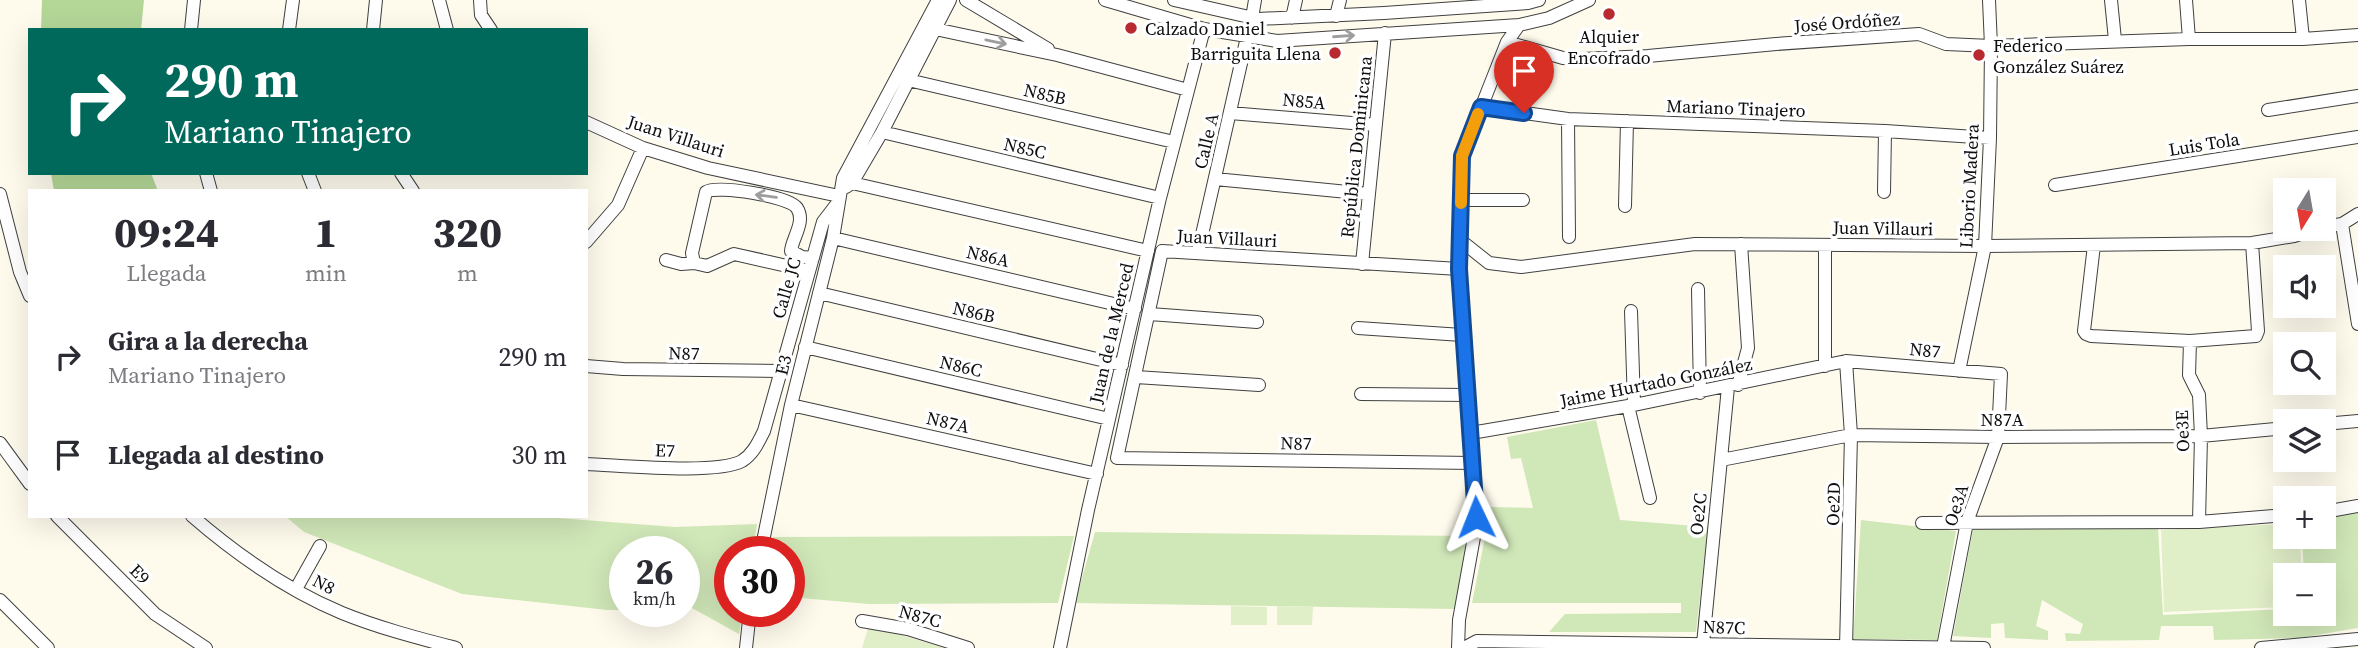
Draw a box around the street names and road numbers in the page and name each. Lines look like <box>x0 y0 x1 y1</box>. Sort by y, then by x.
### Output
street label: José Ordóñez <box>1792 6 1901 38</box>
street label: República Dominicana <box>1334 54 1378 239</box>
street label: N85B <box>1021 77 1069 111</box>
street label: N85A <box>1281 87 1327 115</box>
street label: Mariano Tinajero <box>1666 93 1806 123</box>
street label: Juan Villauri <box>623 108 728 163</box>
street label: Calle A <box>1187 111 1225 171</box>
street label: Liborio Madera <box>1953 122 1985 249</box>
street label: Luis Tola <box>2167 126 2242 162</box>
street label: N85C <box>1001 131 1049 165</box>
street label: Juan Villauri <box>1832 215 1933 241</box>
street label: Juan Villauri <box>1175 223 1278 253</box>
street label: N86A <box>964 239 1012 273</box>
street label: Calle JC <box>765 254 807 322</box>
street label: Juan de la Merced <box>1082 260 1139 407</box>
street label: N86B <box>950 295 998 329</box>
street label: N87 <box>1908 336 1942 364</box>
street label: N87 <box>668 340 700 366</box>
street label: N86C <box>937 349 985 383</box>
street label: Jaime Hurtado González <box>1557 351 1754 413</box>
street label: E3 <box>769 353 797 377</box>
street label: N87A <box>924 405 972 439</box>
street label: N87A <box>1980 407 2024 432</box>
street label: Oe3E <box>2169 410 2195 452</box>
street label: N87 <box>1280 430 1312 456</box>
street label: E7 <box>655 437 675 463</box>
street label: Oe3A <box>1937 481 1975 529</box>
street label: Oe2D <box>1820 482 1846 526</box>
street label: Oe2C <box>1683 492 1713 536</box>
street label: E9 <box>124 558 156 590</box>
street label: N8 <box>308 568 340 600</box>
street label: N87C <box>896 598 944 634</box>
street label: N87C <box>1702 614 1746 640</box>

